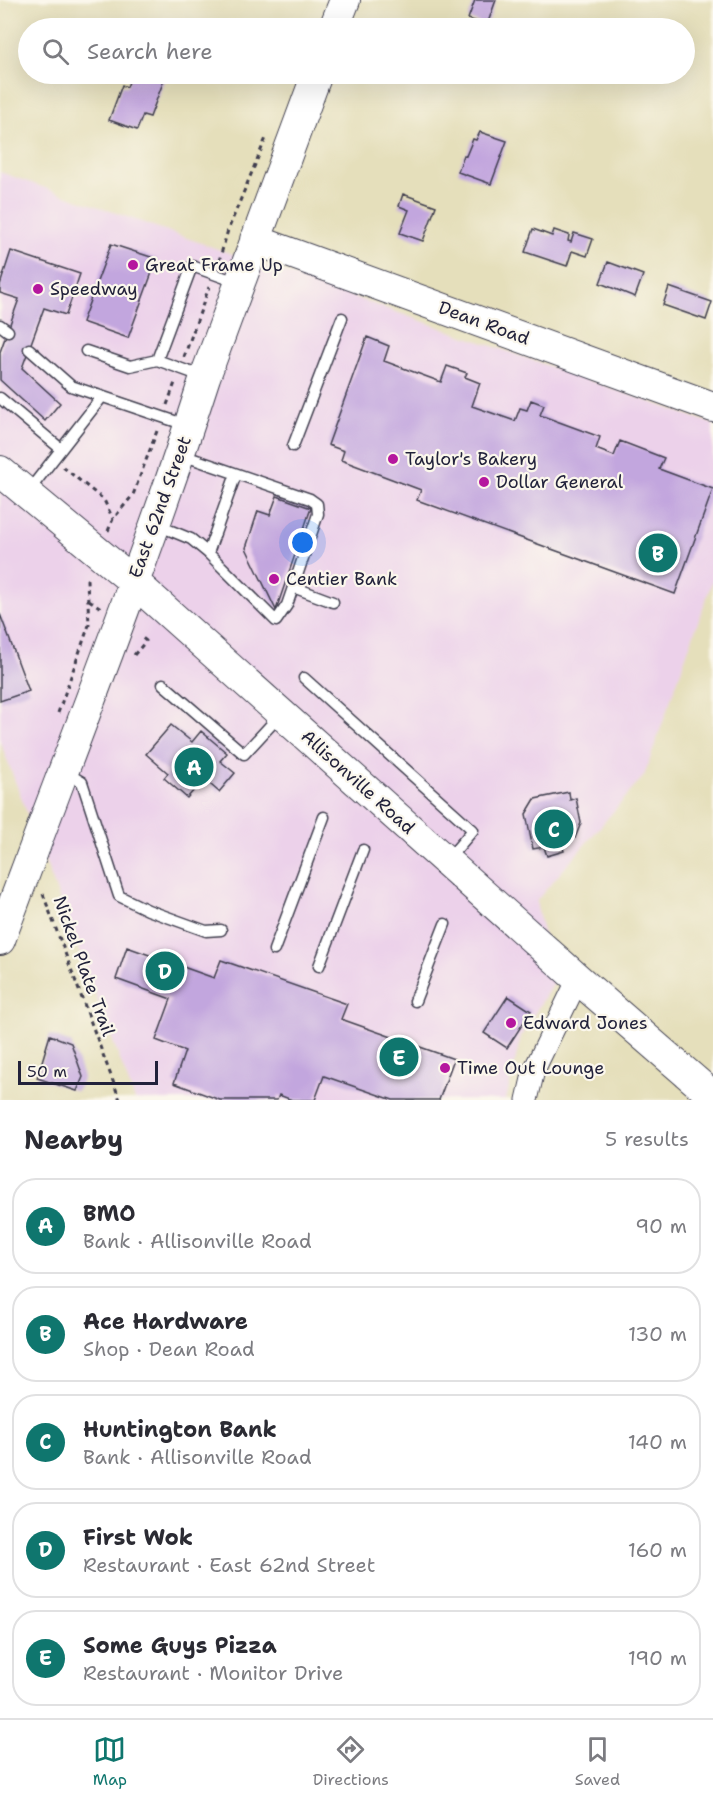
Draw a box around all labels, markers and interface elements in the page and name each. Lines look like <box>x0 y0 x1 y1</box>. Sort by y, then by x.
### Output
search box <box>18 18 695 84</box>
icon: search <box>39 35 72 68</box>
text: Search here <box>87 37 213 66</box>
place label: Great Frame Up <box>145 253 283 277</box>
marker: Great Frame Up <box>126 258 140 272</box>
place label: Speedway <box>50 277 138 301</box>
marker: Speedway <box>31 282 45 296</box>
street label: Dean Road <box>435 295 533 351</box>
street label: East 62nd Street <box>123 433 197 581</box>
place label: Taylor's Bakery <box>405 447 537 471</box>
marker: Taylor's Bakery <box>386 452 400 466</box>
place label: Dollar General <box>496 470 624 494</box>
marker: Dollar General <box>477 475 491 489</box>
your location <box>288 528 317 557</box>
pin: B <box>638 530 678 576</box>
place label: Centier Bank <box>286 567 397 591</box>
marker: Centier Bank <box>267 572 281 586</box>
street label: Allisonville Road <box>296 724 420 840</box>
pin: A <box>174 744 214 789</box>
pin: C <box>534 806 574 852</box>
street label: Nickel Plate Trail <box>48 893 121 1040</box>
pin: D <box>146 948 184 994</box>
place label: Edward Jones <box>523 1011 648 1035</box>
marker: Edward Jones <box>504 1016 518 1030</box>
pin: E <box>380 1034 418 1080</box>
place label: Time Out Lounge <box>457 1056 604 1080</box>
scale bar <box>18 1058 158 1086</box>
text: 50 m <box>27 1061 67 1082</box>
marker: Time Out Lounge <box>438 1061 452 1075</box>
text: Nearby <box>24 1122 123 1157</box>
text: 5 results <box>605 1126 689 1152</box>
text: BMO <box>83 1199 136 1228</box>
text: A <box>38 1213 53 1239</box>
text: 90 m <box>635 1213 687 1239</box>
text: Bank · Allisonville Road <box>83 1228 312 1254</box>
text: Ace Hardware <box>83 1307 248 1336</box>
text: B <box>39 1321 52 1347</box>
text: 130 m <box>628 1321 687 1347</box>
text: Shop · Dean Road <box>83 1336 255 1362</box>
text: Huntington Bank <box>83 1415 277 1444</box>
text: C <box>39 1429 52 1455</box>
text: 140 m <box>628 1429 687 1455</box>
text: Bank · Allisonville Road <box>83 1444 312 1470</box>
text: First Wok <box>83 1523 193 1552</box>
text: D <box>38 1537 53 1563</box>
text: 160 m <box>628 1537 687 1563</box>
text: Restaurant · East 62nd Street <box>83 1552 375 1578</box>
text: Some Guys Pizza <box>83 1631 277 1660</box>
text: E <box>39 1645 52 1671</box>
text: 190 m <box>628 1645 687 1671</box>
text: Restaurant · Monitor Drive <box>83 1660 343 1686</box>
tab: Map <box>93 1733 127 1790</box>
tab: Directions <box>313 1733 389 1790</box>
tab: Saved <box>575 1733 620 1790</box>

